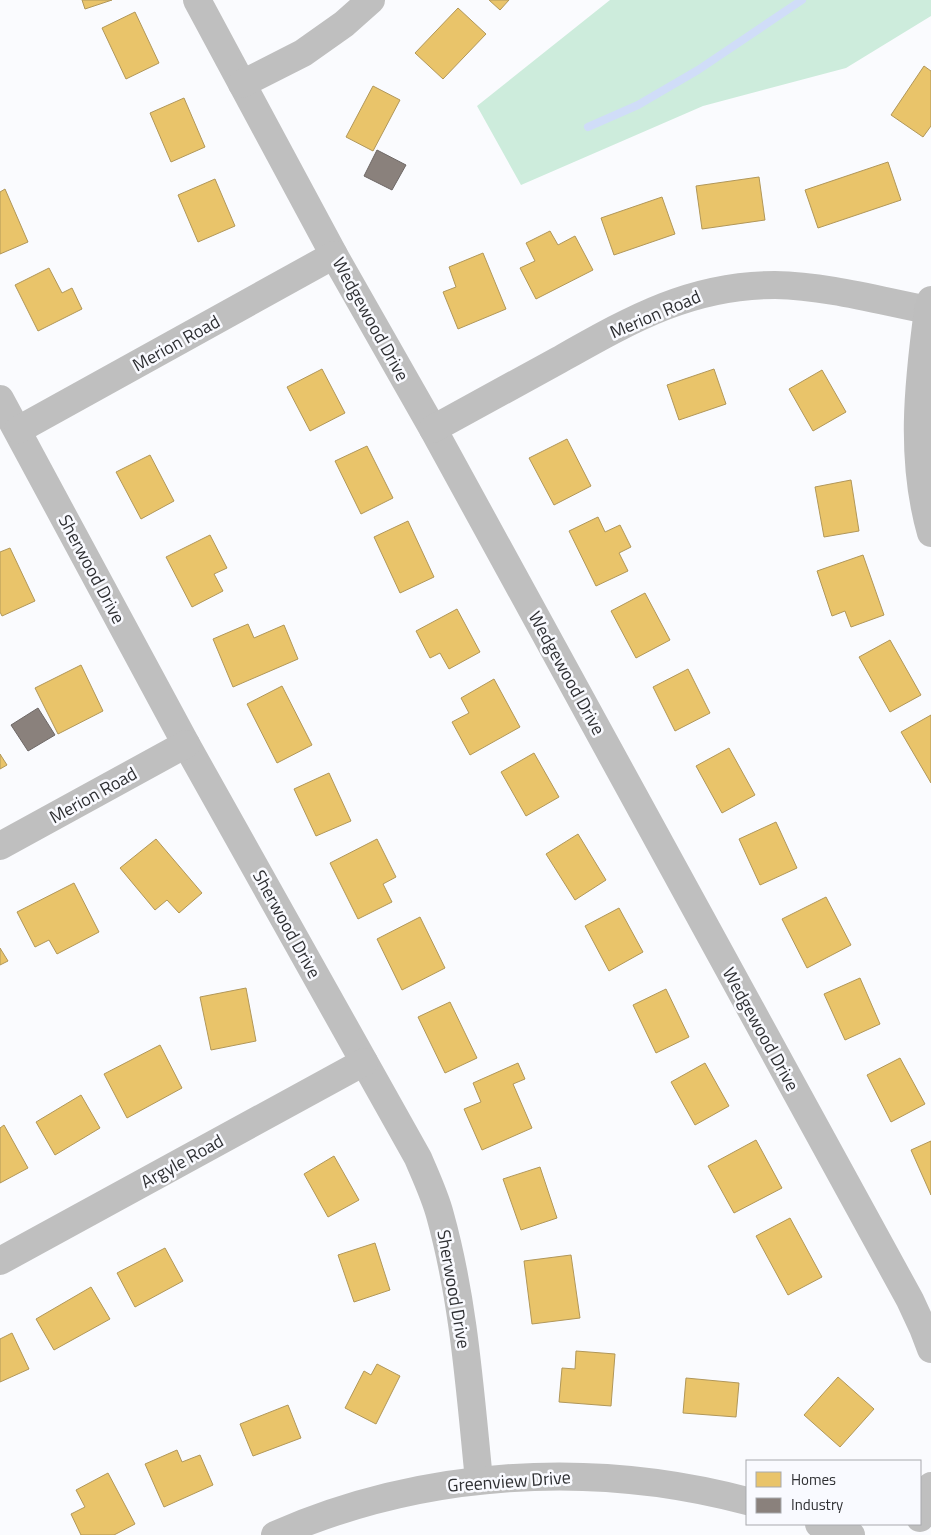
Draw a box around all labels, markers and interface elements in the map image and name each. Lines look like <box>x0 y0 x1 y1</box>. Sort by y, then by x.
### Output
street label: Wedgewood Drive <box>326 252 416 386</box>
street label: Merion Road <box>605 283 705 345</box>
street label: Merion Road <box>127 308 225 378</box>
street label: Sherwood Drive <box>52 510 132 628</box>
street label: Wedgewood Drive <box>522 606 612 740</box>
street label: Merion Road <box>44 760 142 830</box>
street label: Sherwood Drive <box>246 865 328 983</box>
street label: Wedgewood Drive <box>716 962 806 1096</box>
street label: Argyle Road <box>136 1127 228 1195</box>
street label: Sherwood Drive <box>430 1227 478 1351</box>
legend <box>746 1460 921 1525</box>
street label: Greenview Drive <box>446 1463 572 1499</box>
text: Homes <box>791 1468 836 1491</box>
text: Industry <box>791 1493 843 1516</box>

